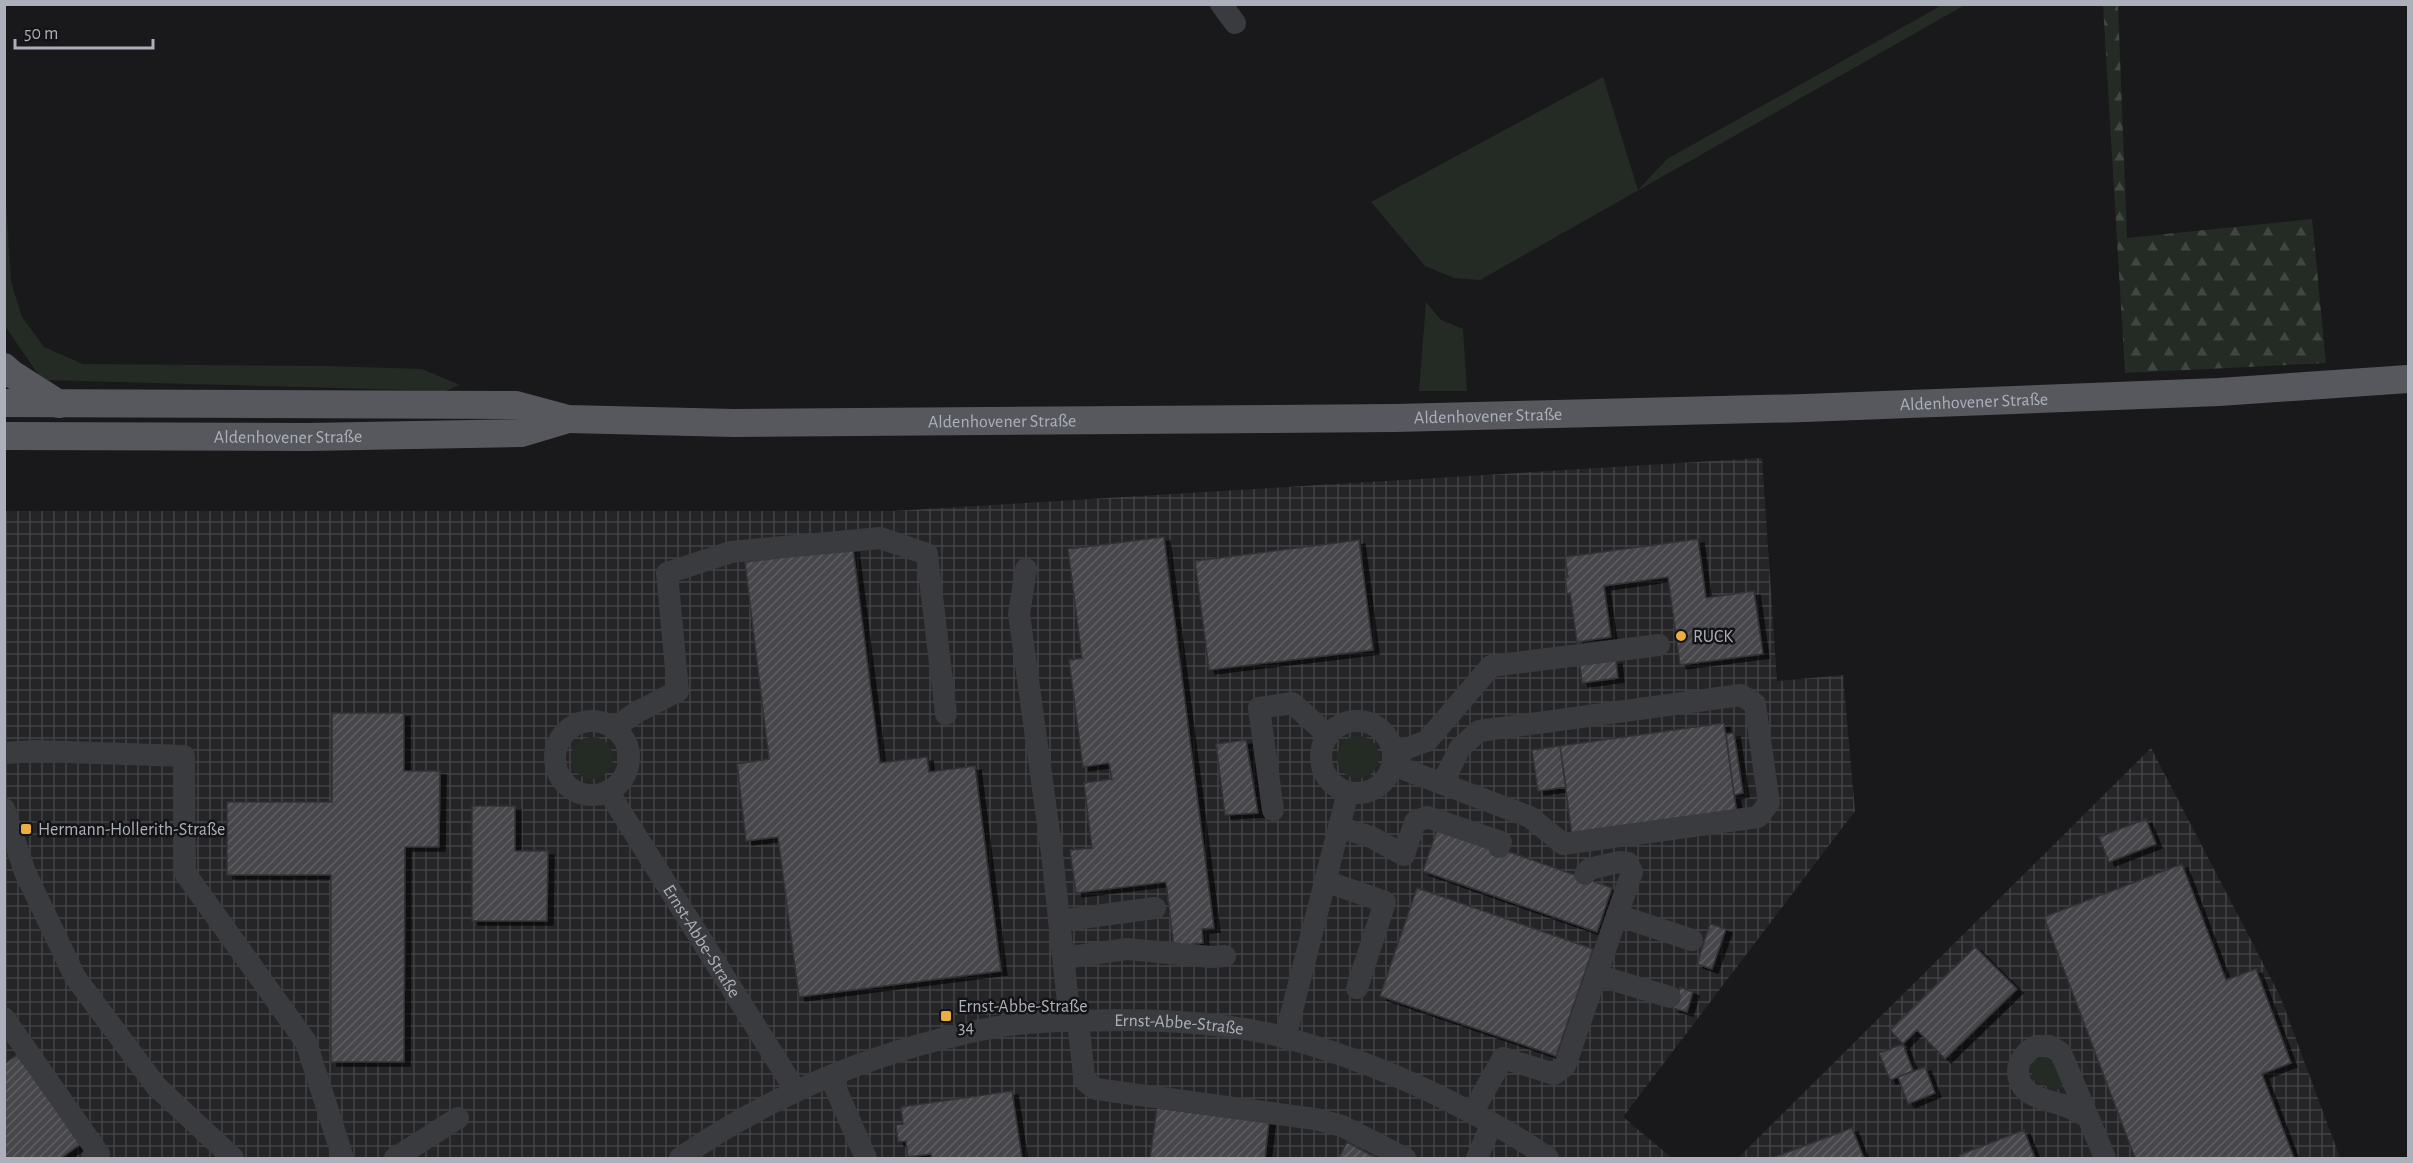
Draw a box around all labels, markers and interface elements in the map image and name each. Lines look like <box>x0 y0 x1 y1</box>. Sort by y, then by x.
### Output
scale bar <box>15 12 153 50</box>
text: 50 m <box>24 25 58 43</box>
street label: Aldenhovener Straße <box>1899 391 2048 414</box>
street label: Aldenhovener Straße <box>1414 406 1562 428</box>
street label: Aldenhovener Straße <box>928 412 1076 432</box>
street label: Aldenhovener Straße <box>214 428 362 447</box>
place label: RUCK <box>1693 628 1733 646</box>
marker: RUCK <box>1674 629 1688 643</box>
place label: Hermann-Hollerith-Straße <box>38 821 225 839</box>
marker: Hermann-Hollerith-Straße <box>19 822 33 836</box>
street label: Ernst-Abbe-Straße <box>659 882 743 1001</box>
place label: Ernst-Abbe-Straße 34 <box>958 998 1088 1037</box>
marker: Ernst-Abbe-Straße 34 <box>939 1009 953 1023</box>
street label: Ernst-Abbe-Straße <box>1114 1012 1245 1039</box>

